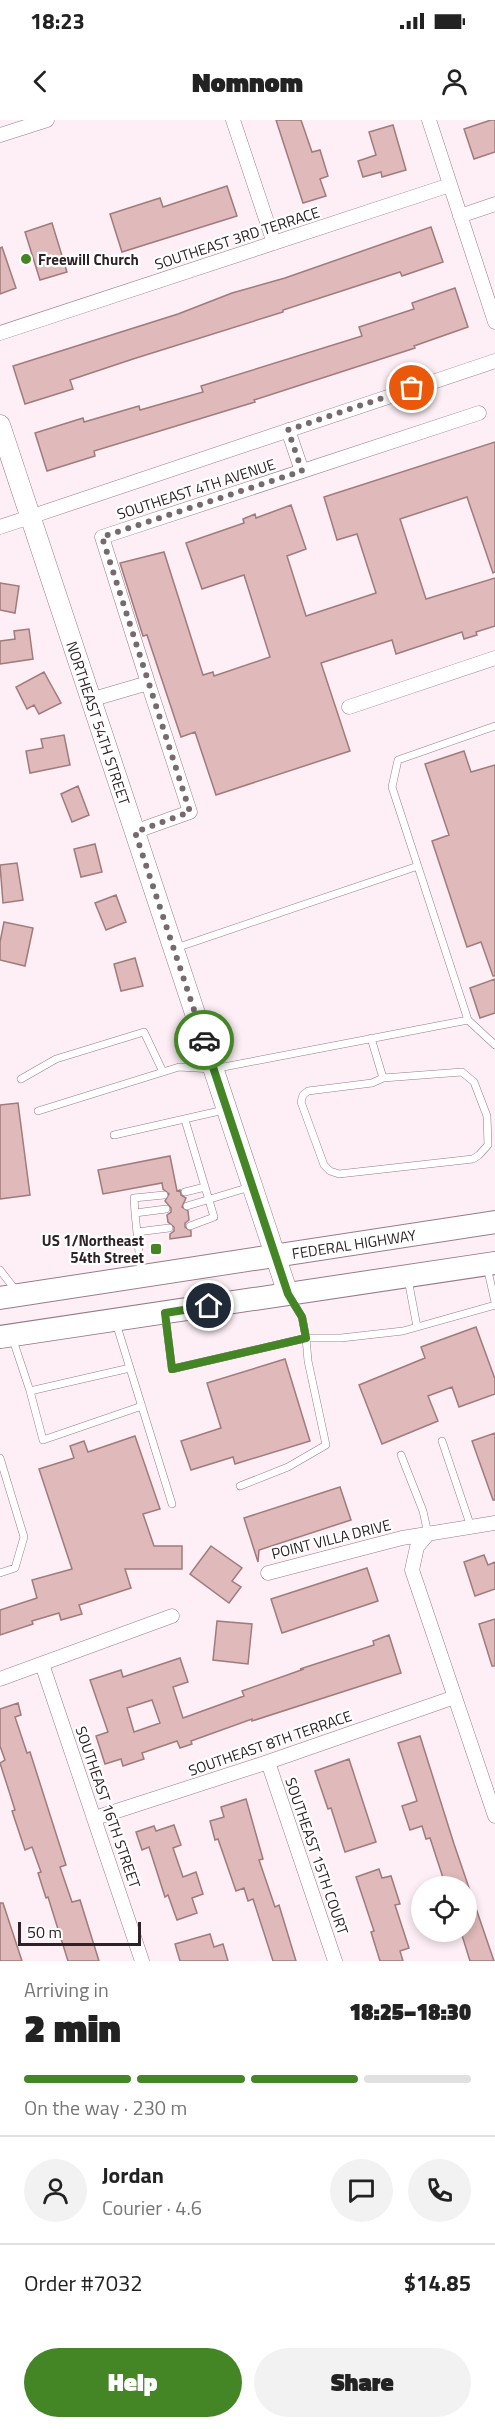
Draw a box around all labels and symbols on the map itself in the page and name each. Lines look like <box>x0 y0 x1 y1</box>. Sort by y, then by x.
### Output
street label: SOUTHEAST 3RD TERRACE <box>151 200 323 276</box>
place label: Freewill Church <box>38 248 139 271</box>
marker: Freewill Church <box>19 252 33 266</box>
pin <box>386 362 437 413</box>
street label: SOUTHEAST 4TH AVENUE <box>114 452 278 526</box>
street label: NORTHEAST 54TH STREET <box>61 638 137 808</box>
courier <box>174 1010 234 1070</box>
street label: FEDERAL HIGHWAY <box>290 1223 418 1265</box>
place label: US 1/Northeast 54th Street <box>42 1229 145 1269</box>
marker: US 1/Northeast 54th Street <box>149 1242 163 1256</box>
pin <box>183 1280 234 1331</box>
street label: POINT VILLA DRIVE <box>269 1513 393 1565</box>
street label: SOUTHEAST 8TH TERRACE <box>185 1704 355 1782</box>
street label: SOUTHEAST 16TH STREET <box>69 1723 147 1891</box>
street label: SOUTHEAST 15TH COURT <box>279 1774 355 1938</box>
scale bar <box>18 1919 141 1946</box>

